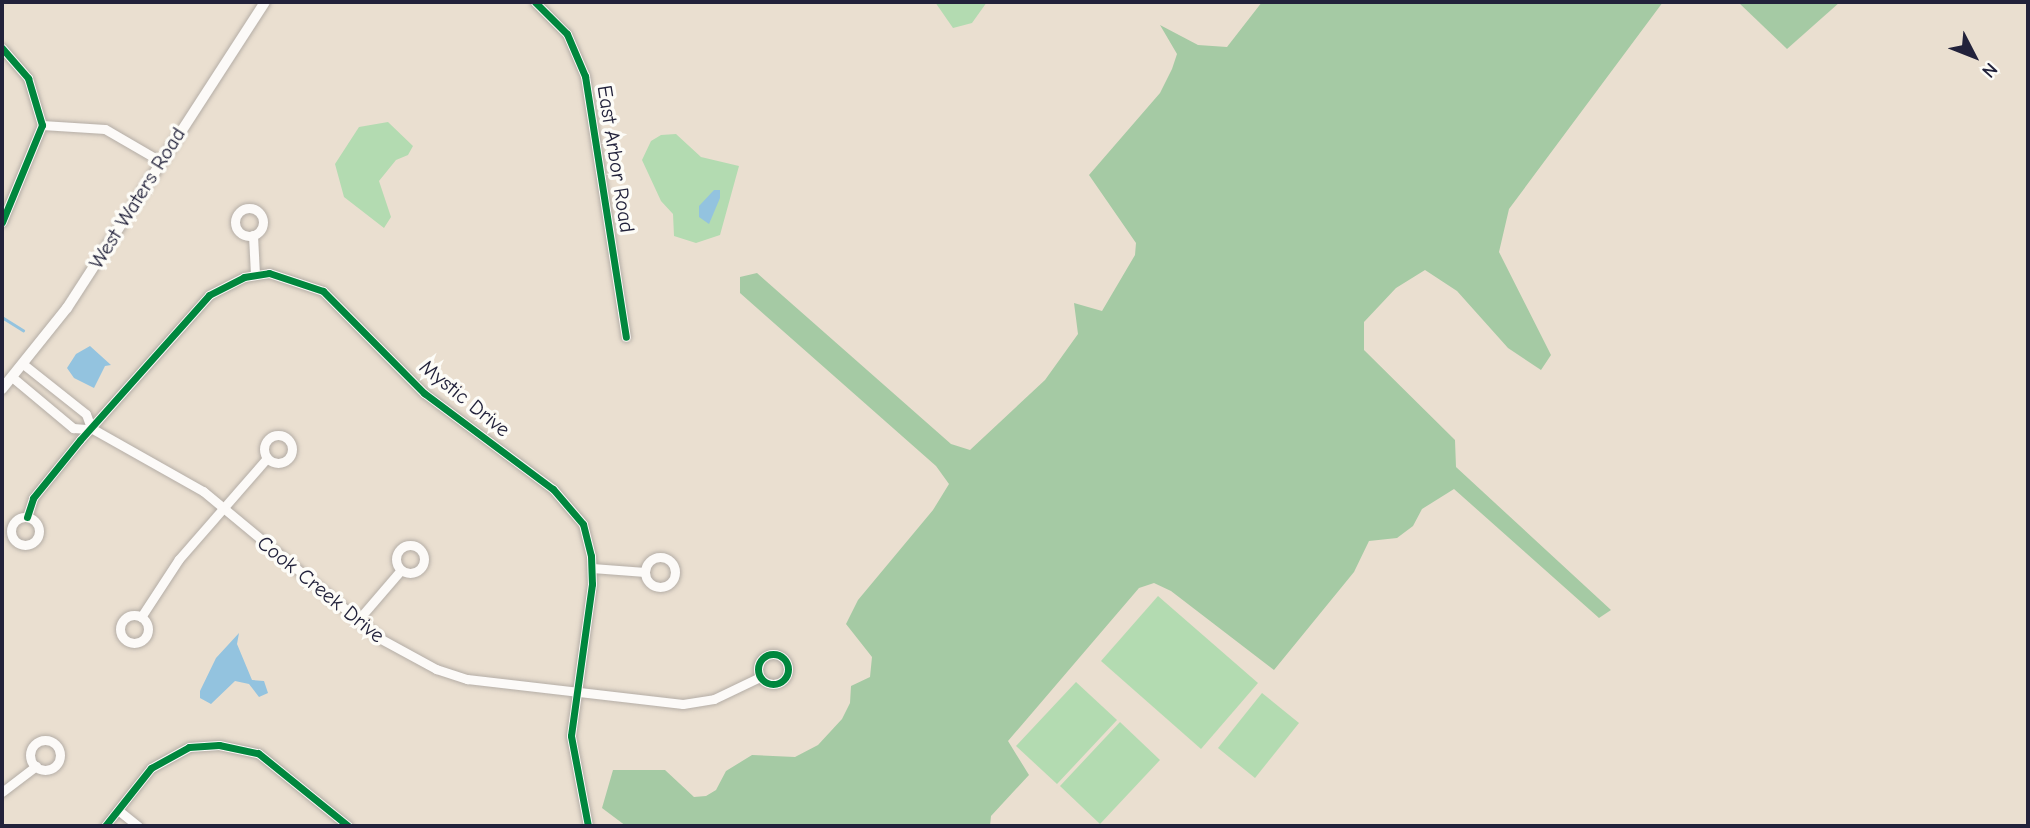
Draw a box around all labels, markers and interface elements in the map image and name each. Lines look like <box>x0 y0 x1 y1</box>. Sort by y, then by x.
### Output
north arrow <box>1939 21 2009 91</box>
text: N <box>1977 58 2002 82</box>
street label: East Arbor Road <box>592 84 640 234</box>
street label: West Waters Road <box>83 123 191 273</box>
street label: Mystic Drive <box>415 354 515 442</box>
street label: Cook Creek Drive <box>252 530 390 648</box>

